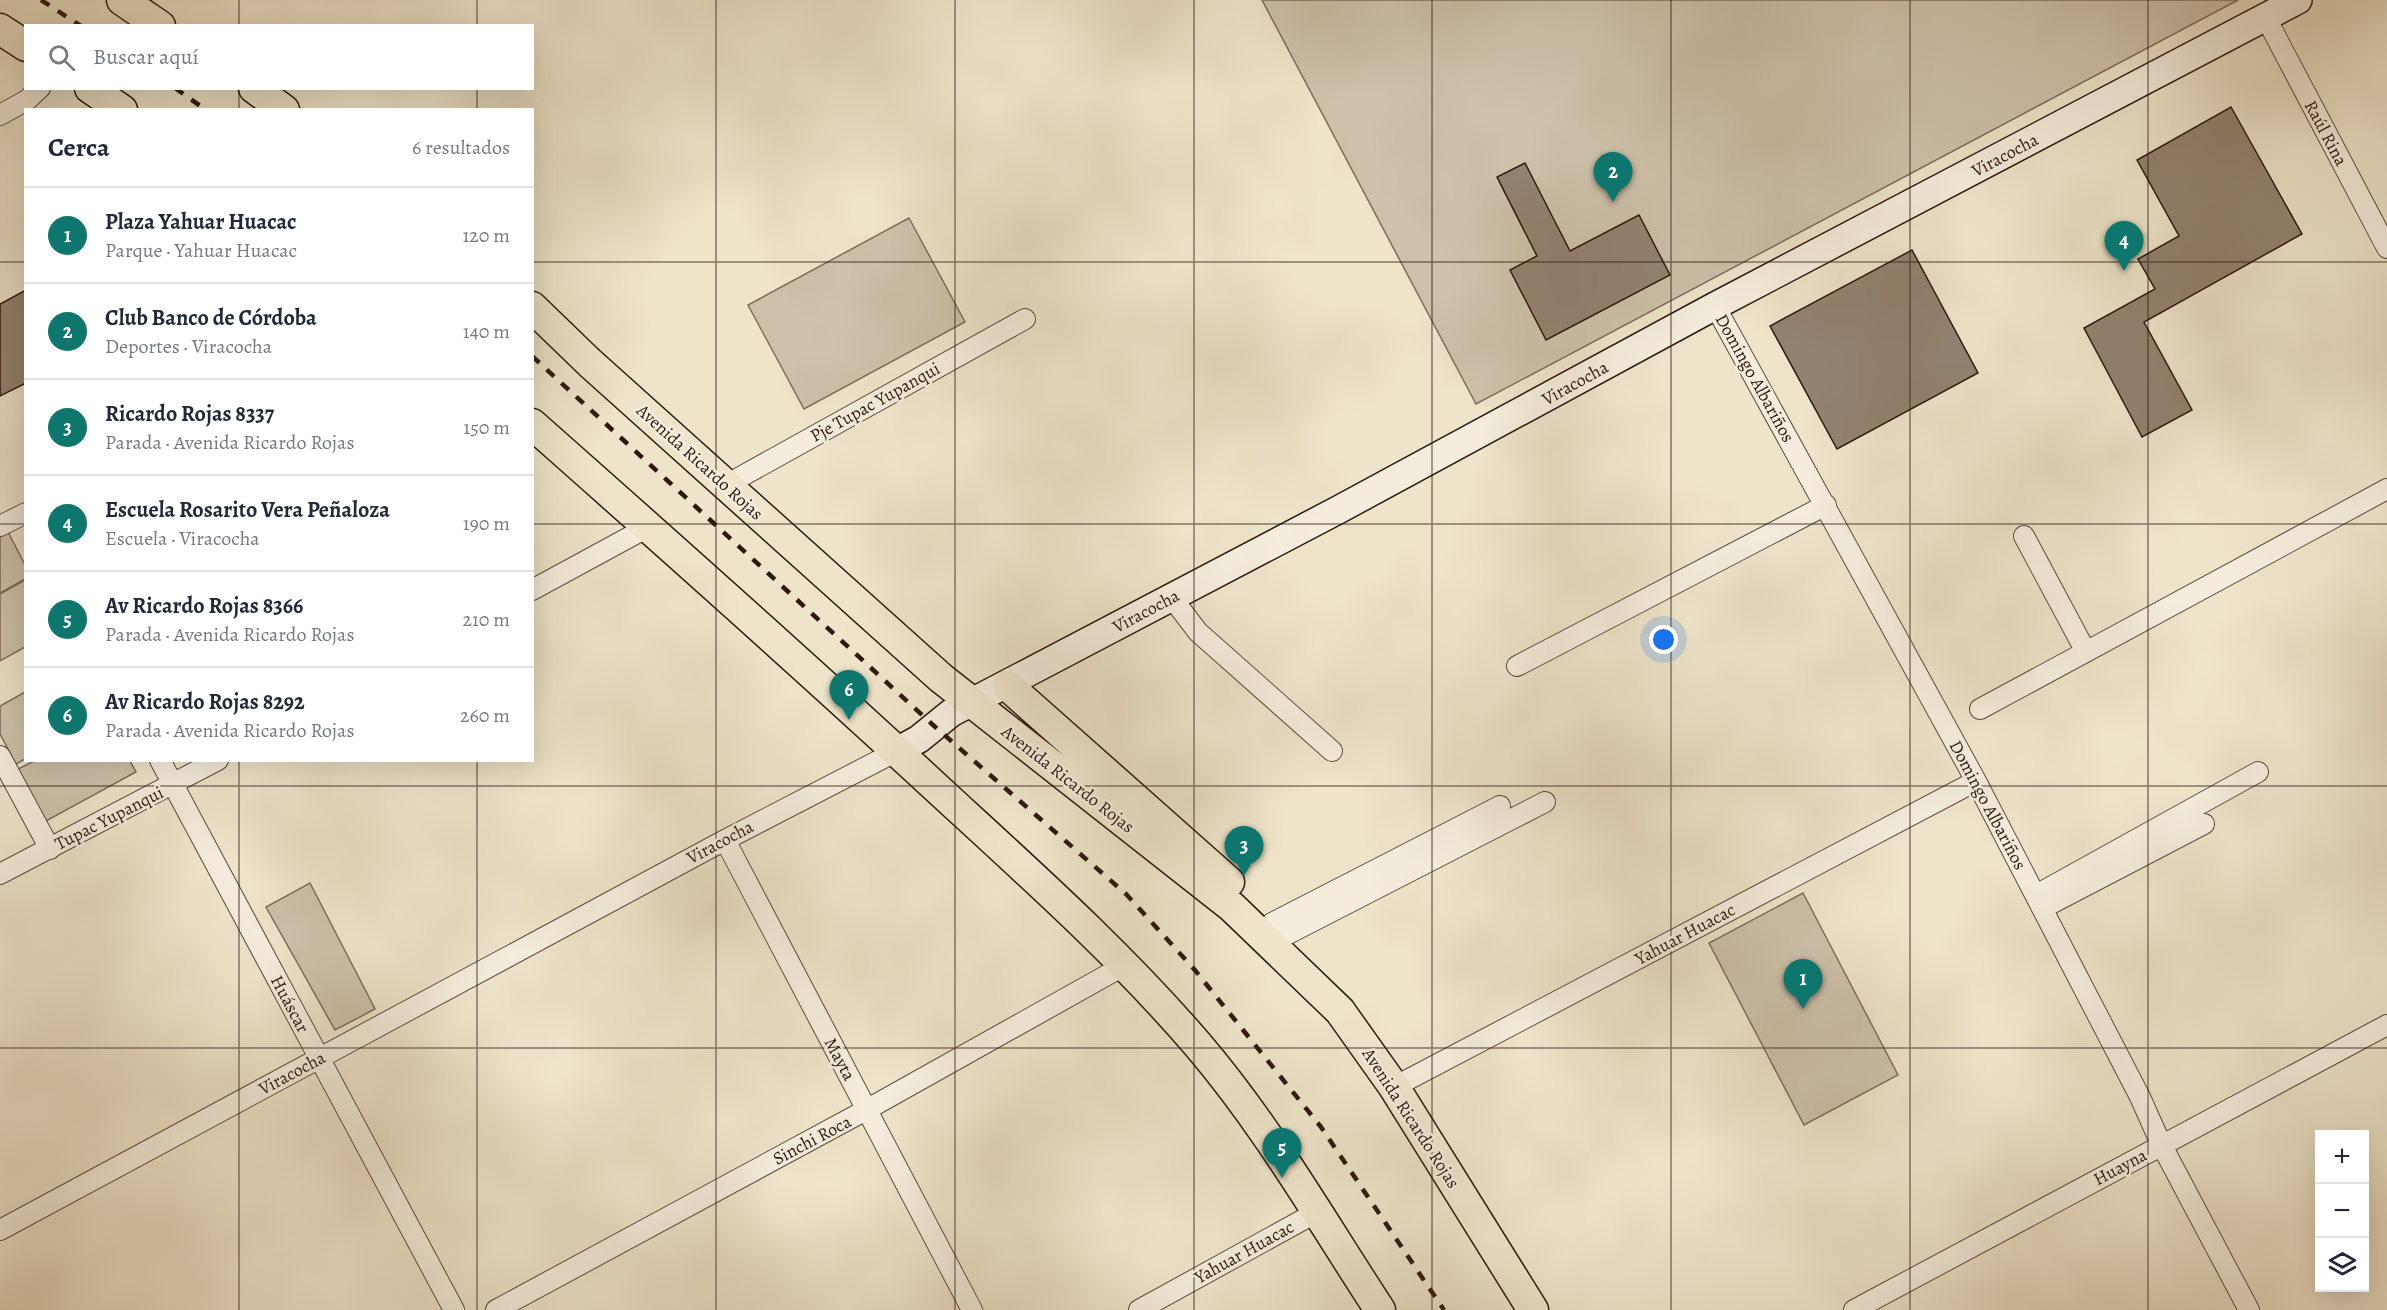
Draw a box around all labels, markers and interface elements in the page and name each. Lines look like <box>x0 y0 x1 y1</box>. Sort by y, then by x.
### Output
search box <box>24 24 534 90</box>
icon: search <box>45 41 78 74</box>
text: Buscar aquí <box>93 42 199 72</box>
street label: Raúl Rina <box>2299 96 2354 170</box>
street label: Viracocha <box>1967 127 2043 183</box>
text: Cerca <box>48 130 110 165</box>
text: 6 resultados <box>412 134 510 161</box>
pin: 2 <box>1594 152 1632 202</box>
text: Plaza Yahuar Huacac <box>105 207 297 237</box>
text: 1 <box>64 222 71 249</box>
text: 120 m <box>462 222 510 249</box>
pin: 4 <box>2104 222 2144 271</box>
text: Parque · Yahuar Huacac <box>105 237 297 264</box>
text: Club Banco de Córdoba <box>105 303 317 333</box>
street label: Domingo Albariños <box>1710 309 1800 447</box>
text: 2 <box>63 318 72 345</box>
text: 140 m <box>463 318 510 345</box>
text: Deportes · Viracocha <box>105 333 272 360</box>
street label: Viracocha <box>1537 355 1613 412</box>
street label: Pje Tupac Yupanqui <box>806 356 944 448</box>
street label: Avenida Ricardo Rojas <box>631 398 768 525</box>
text: Ricardo Rojas 8337 <box>105 399 274 429</box>
text: 3 <box>63 414 72 441</box>
text: 150 m <box>463 414 510 441</box>
text: Parada · Avenida Ricardo Rojas <box>105 429 354 456</box>
text: Escuela Rosarito Vera Peñaloza <box>105 495 390 525</box>
text: 4 <box>63 510 72 537</box>
text: 190 m <box>463 510 510 537</box>
text: Escuela · Viracocha <box>105 525 260 552</box>
street label: Viracocha <box>1108 583 1184 639</box>
text: Av Ricardo Rojas 8366 <box>105 591 303 621</box>
text: 5 <box>63 606 72 633</box>
text: 210 m <box>462 606 510 633</box>
text: Parada · Avenida Ricardo Rojas <box>105 621 354 648</box>
your location <box>1649 625 1678 654</box>
pin: 6 <box>830 670 868 720</box>
text: Av Ricardo Rojas 8292 <box>105 687 305 717</box>
text: 6 <box>63 702 72 729</box>
text: 260 m <box>460 702 510 729</box>
text: Parada · Avenida Ricardo Rojas <box>105 717 354 744</box>
street label: Avenida Ricardo Rojas <box>996 719 1139 839</box>
street label: Domingo Albariños <box>1944 736 2032 874</box>
street label: Tupac Yupanqui <box>51 780 167 856</box>
street label: Viracocha <box>682 814 758 870</box>
pin: 3 <box>1224 826 1264 876</box>
street label: Yahuar Huacac <box>1630 897 1739 971</box>
pin: 1 <box>1784 960 1822 1009</box>
street label: Huáscar <box>265 971 315 1037</box>
street label: Mayta <box>819 1033 862 1085</box>
street label: Avenida Ricardo Rojas <box>1356 1042 1465 1193</box>
street label: Viracocha <box>254 1045 330 1101</box>
street label: Sinchi Roca <box>769 1109 856 1171</box>
pin: 5 <box>1262 1128 1302 1178</box>
map controls <box>2315 1130 2369 1292</box>
button: + <box>2315 1130 2369 1184</box>
street label: Huayna <box>2089 1143 2152 1191</box>
button: − <box>2315 1184 2369 1238</box>
street label: Yahuar Huacac <box>1189 1215 1298 1290</box>
button: layers <box>2315 1238 2369 1292</box>

